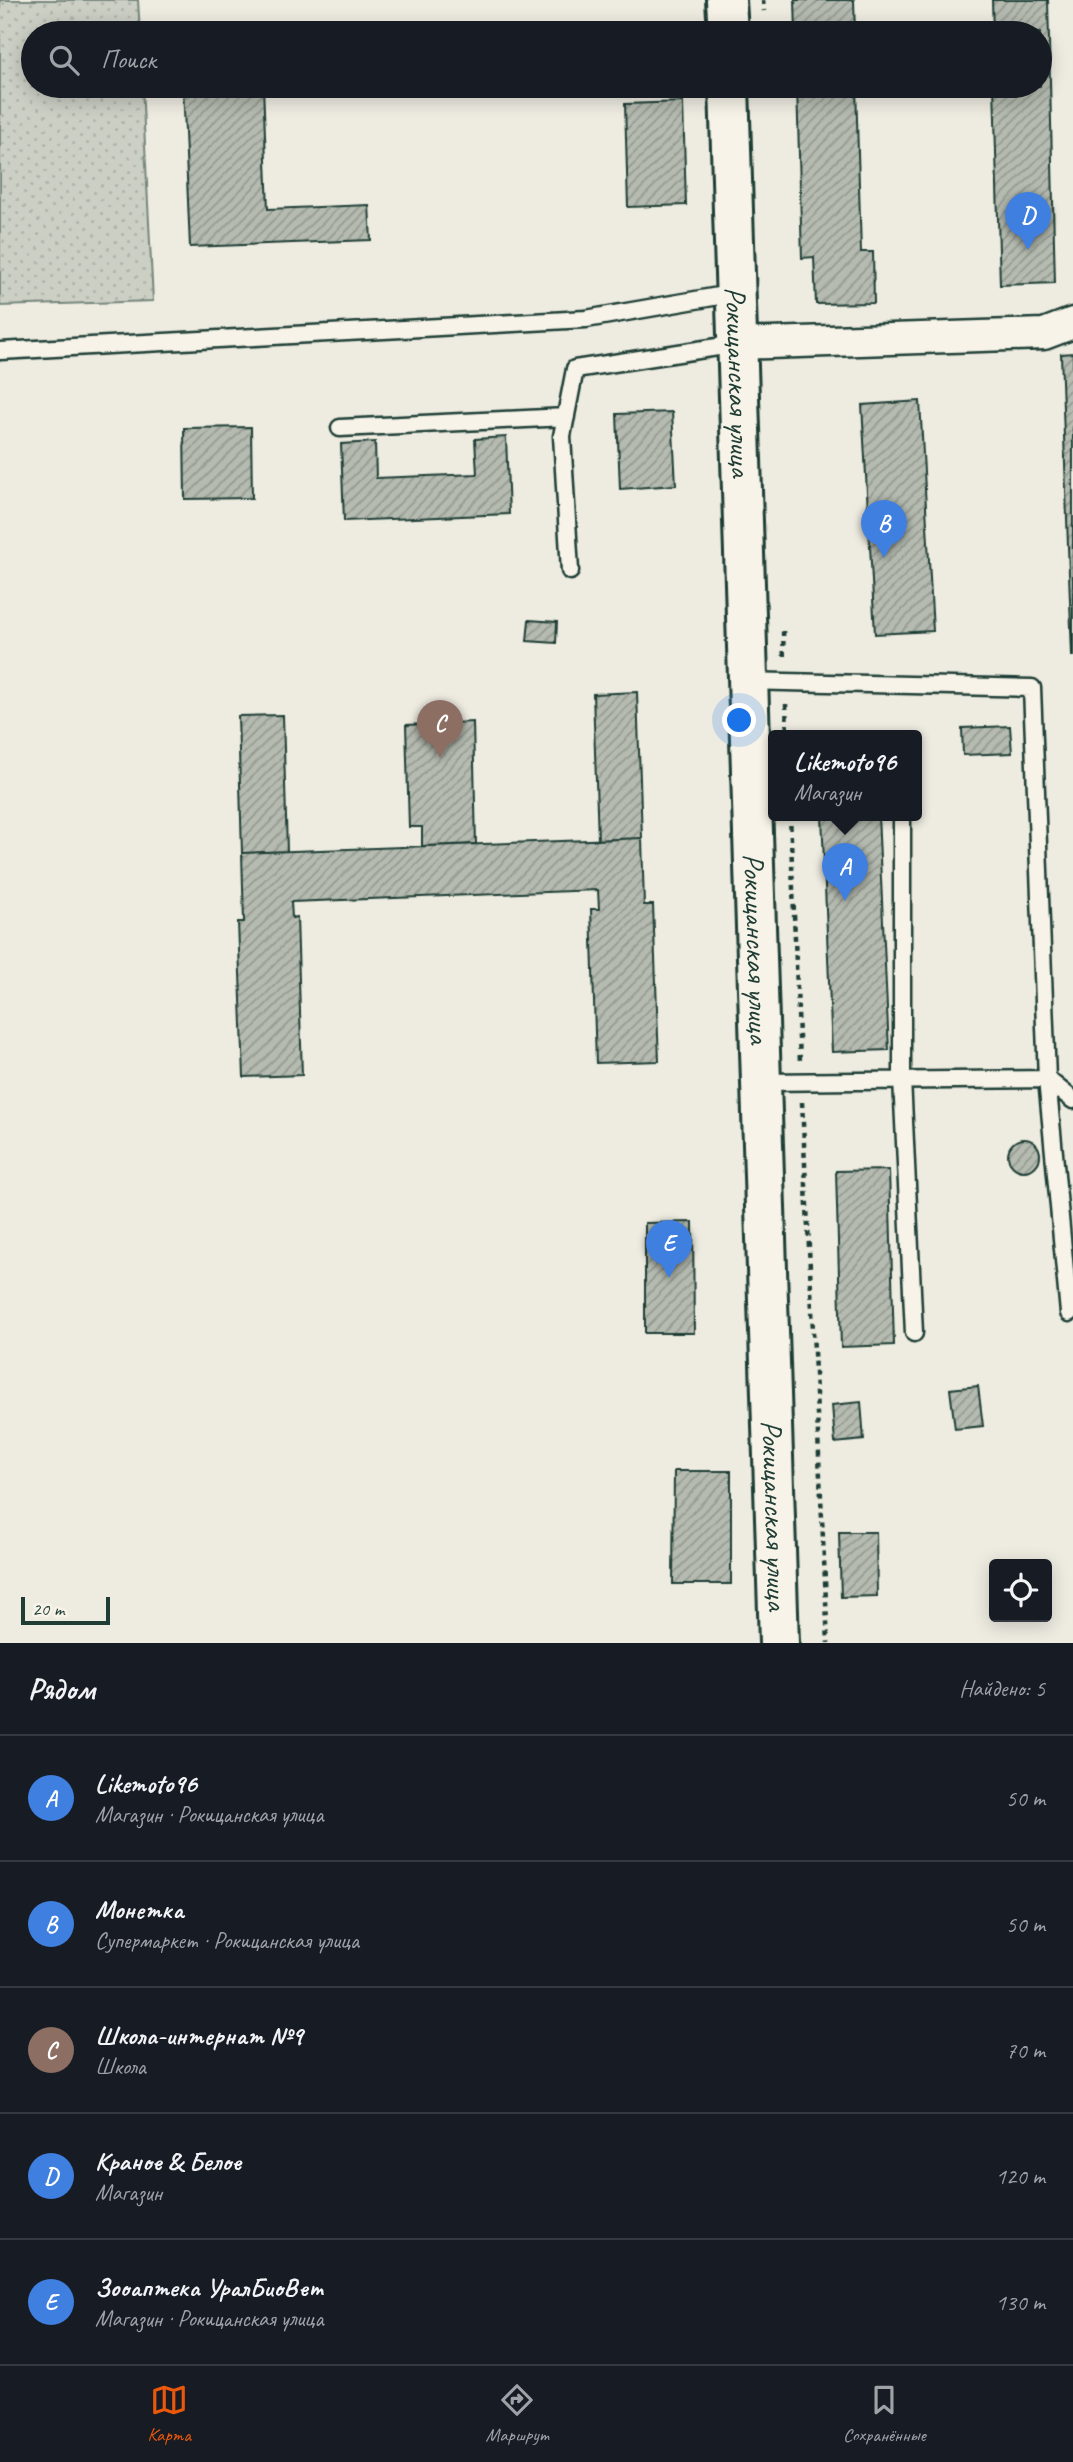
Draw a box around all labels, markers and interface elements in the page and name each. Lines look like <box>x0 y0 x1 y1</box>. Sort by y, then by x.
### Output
search box <box>21 21 1052 98</box>
icon: search <box>45 41 83 79</box>
text: Поиск <box>101 43 156 76</box>
pin: D <box>1005 192 1051 250</box>
street label: Рокицанская улица <box>716 286 761 480</box>
pin: B <box>861 500 907 558</box>
pin: C <box>417 700 463 758</box>
your location <box>722 703 756 737</box>
popup <box>768 730 922 821</box>
text: Likemoto96 <box>794 745 896 778</box>
text: Магазин <box>794 778 861 807</box>
pin: A <box>822 843 868 901</box>
street label: Рокицанская улица <box>735 853 779 1046</box>
pin: E <box>646 1220 692 1278</box>
street label: Рокицанская улица <box>753 1419 797 1613</box>
map controls <box>989 1559 1052 1622</box>
button: locate <box>989 1559 1052 1622</box>
scale bar <box>21 1594 110 1626</box>
text: 20 m <box>32 1597 64 1621</box>
text: Рядом <box>28 1670 95 1708</box>
text: Найдено: 5 <box>959 1674 1045 1703</box>
text: Likemoto96 <box>95 1767 197 1800</box>
text: A <box>45 1784 57 1813</box>
text: 50 m <box>1006 1784 1045 1813</box>
text: Магазин · Рокицанская улица <box>95 1800 323 1829</box>
text: Монетка <box>95 1893 183 1926</box>
text: B <box>45 1910 57 1939</box>
text: 50 m <box>1006 1910 1045 1939</box>
text: Супермаркет · Рокицанская улица <box>95 1926 359 1955</box>
text: Школа-интернат №9 <box>95 2019 303 2052</box>
text: C <box>46 2036 56 2065</box>
text: 70 m <box>1006 2036 1045 2065</box>
text: Школа <box>95 2052 146 2081</box>
text: Краное & Белое <box>95 2145 241 2178</box>
text: D <box>44 2162 58 2191</box>
text: 120 m <box>996 2162 1045 2191</box>
text: Магазин <box>95 2178 162 2207</box>
text: Зооаптека УралБиоВет <box>95 2271 324 2304</box>
text: E <box>45 2288 57 2317</box>
text: 130 m <box>996 2288 1045 2317</box>
text: Магазин · Рокицанская улица <box>95 2304 323 2333</box>
tab: Карта <box>147 2381 191 2447</box>
tab: Маршрут <box>486 2381 548 2447</box>
tab: Сохранённые <box>843 2381 926 2447</box>

